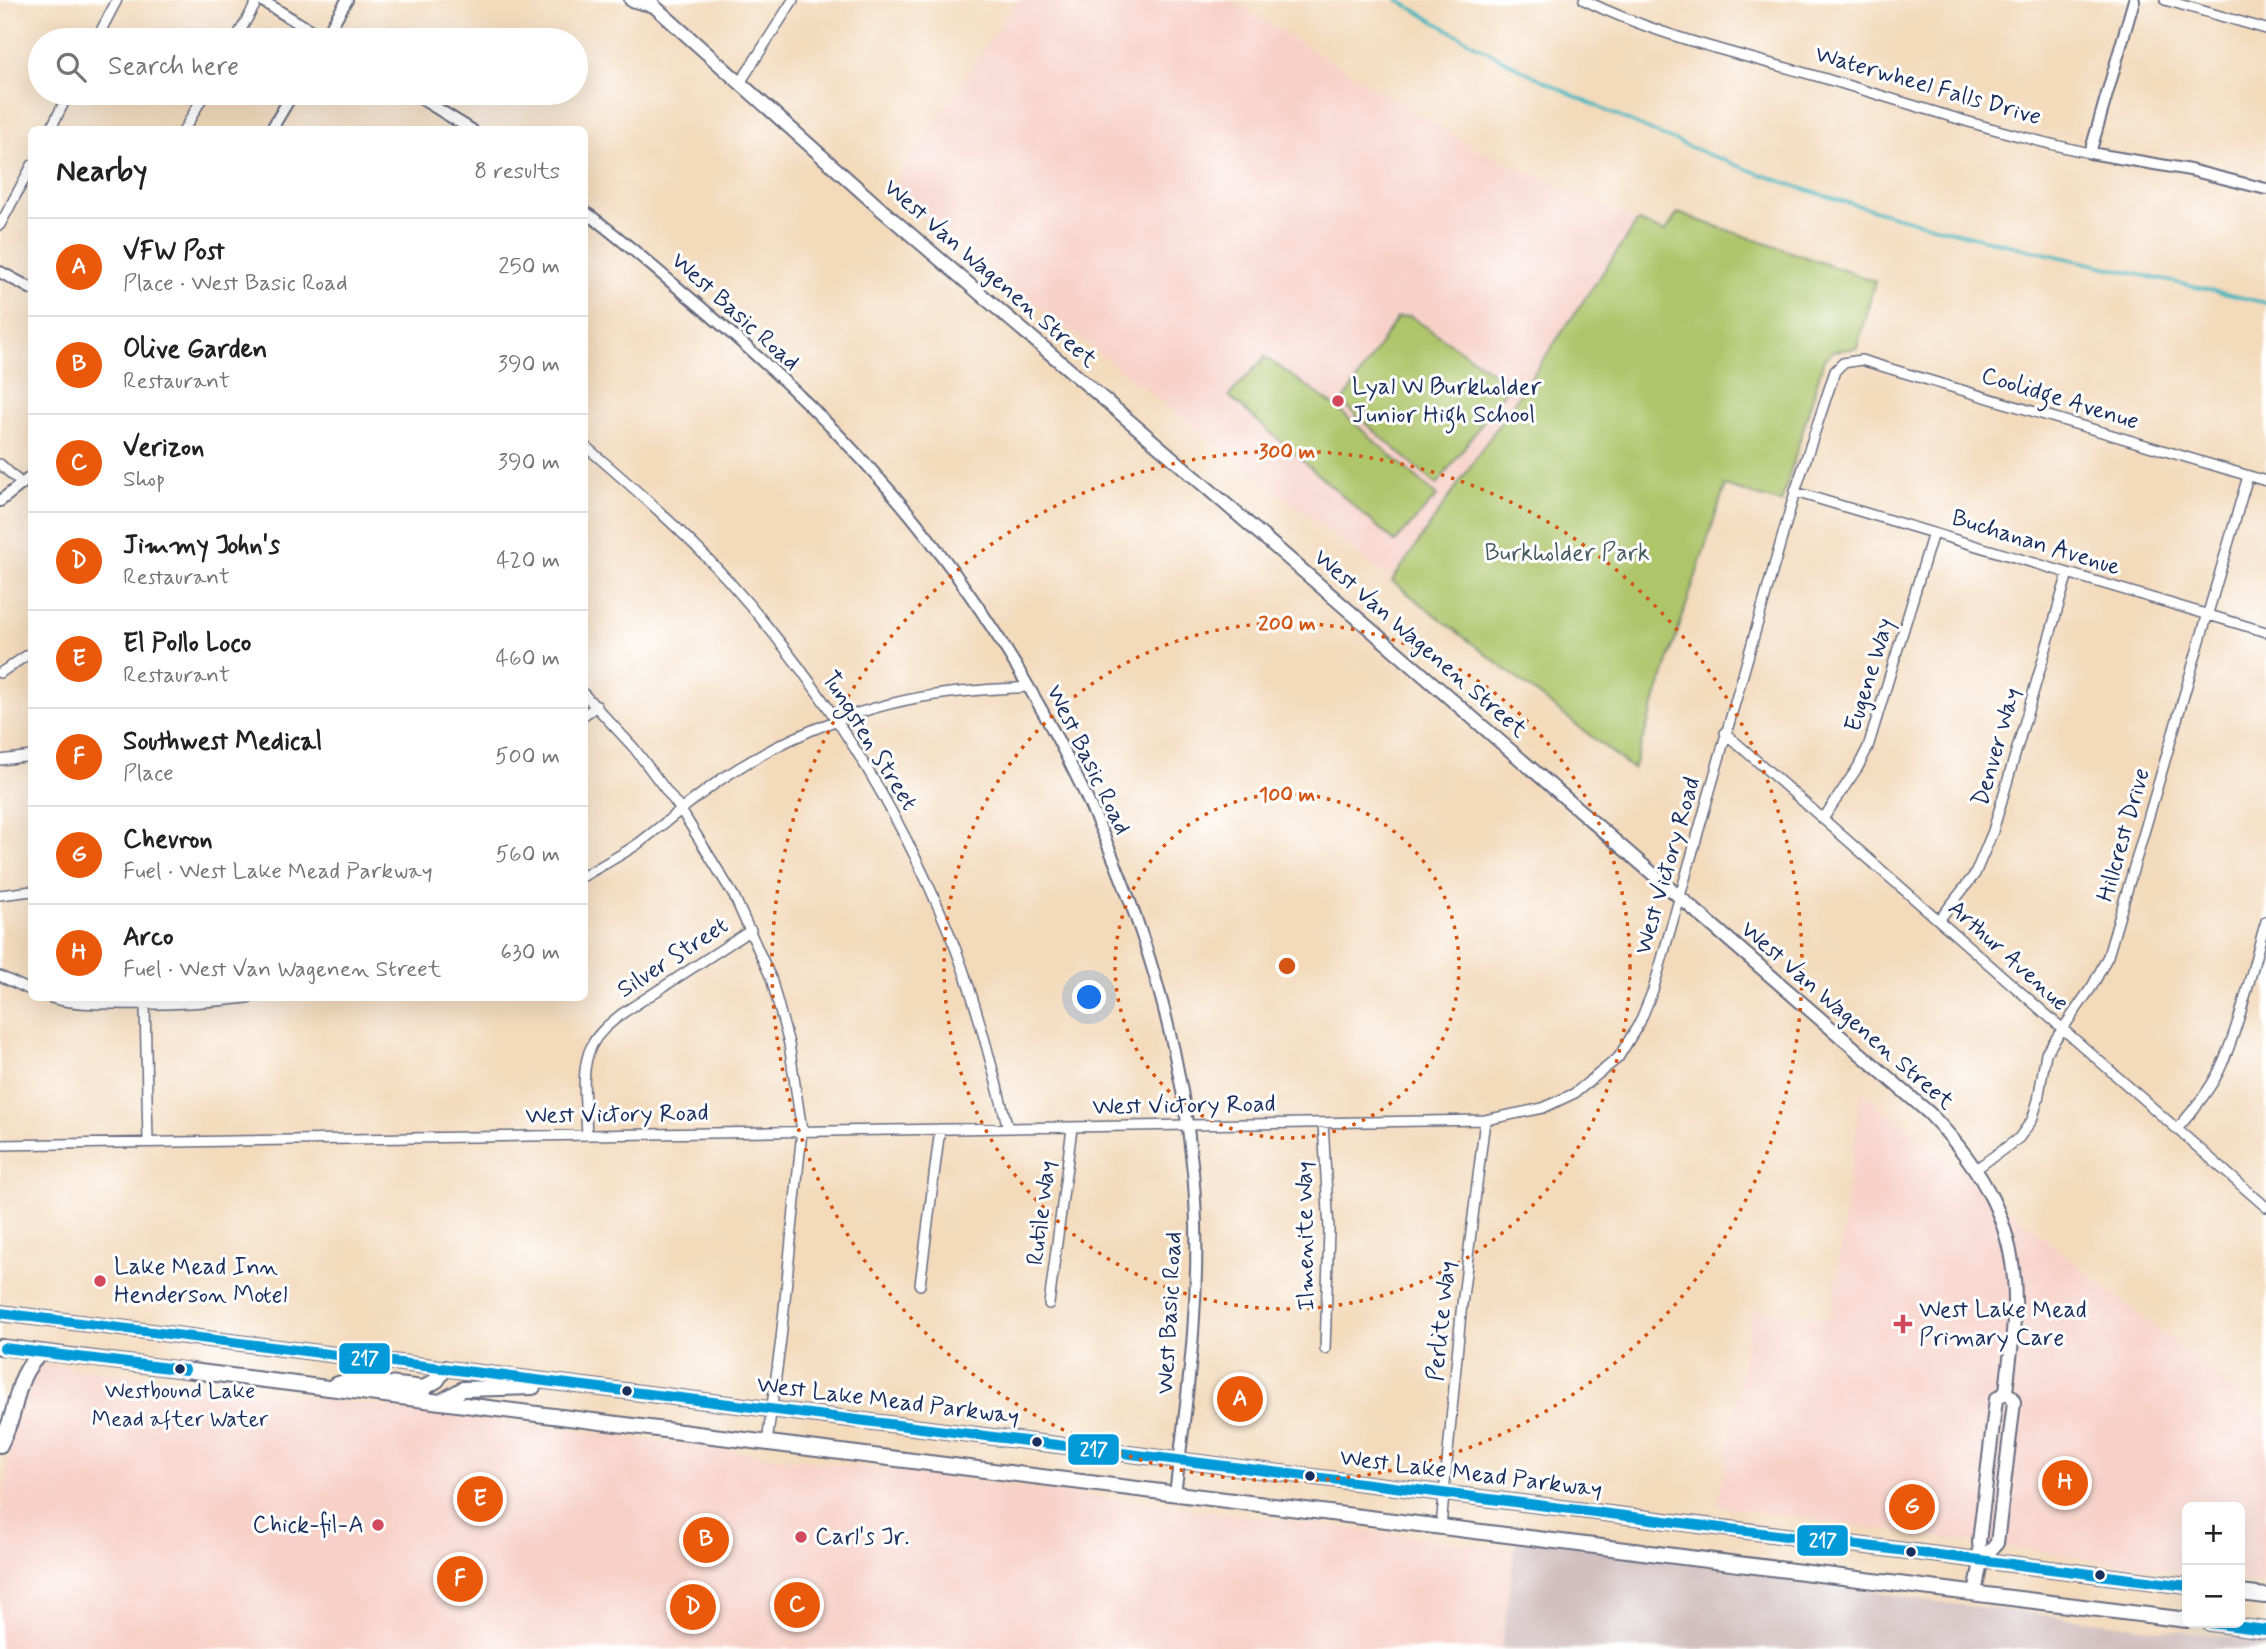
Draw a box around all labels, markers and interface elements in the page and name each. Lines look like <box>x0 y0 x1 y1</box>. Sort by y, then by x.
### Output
search box <box>28 28 588 105</box>
street label: Waterwheel Falls Drive <box>1811 39 2045 133</box>
icon: search <box>52 48 90 86</box>
text: Search here <box>108 50 239 84</box>
text: Nearby <box>56 152 147 191</box>
text: 8 results <box>474 157 560 187</box>
street label: West Van Wagenen Street <box>877 173 1103 375</box>
text: VFW Post <box>123 235 225 269</box>
street label: West Basic Road <box>664 246 806 378</box>
text: A <box>71 252 87 282</box>
text: 250 m <box>498 252 560 282</box>
text: Place · West Basic Road <box>123 269 348 299</box>
text: Olive Garden <box>123 333 267 367</box>
text: B <box>72 350 86 380</box>
text: 390 m <box>498 350 560 380</box>
street label: Coolidge Avenue <box>1977 360 2143 441</box>
text: Restaurant <box>123 367 230 397</box>
place label: Lyal W Burkholder Junior High School <box>1352 372 1542 434</box>
marker: Lyal W Burkholder Junior High School <box>1330 393 1346 409</box>
text: Verizon <box>123 431 204 465</box>
text: 300 m <box>1259 438 1316 466</box>
text: C <box>71 448 87 478</box>
text: 390 m <box>498 448 560 478</box>
text: Shop <box>123 465 165 495</box>
street label: Buchanan Avenue <box>1948 503 2124 583</box>
text: Jimmy John's <box>123 529 280 563</box>
park label: Burkholder Park <box>1484 538 1650 569</box>
street label: West Van Wagenen Street <box>1307 543 1533 745</box>
text: D <box>71 546 87 576</box>
text: 420 m <box>496 546 560 576</box>
text: Restaurant <box>123 563 230 593</box>
text: 200 m <box>1258 610 1316 638</box>
street label: Eugene Way <box>1838 614 1902 736</box>
text: El Pollo Loco <box>123 627 251 661</box>
text: E <box>72 644 86 674</box>
text: 460 m <box>496 644 560 674</box>
text: Restaurant <box>123 661 230 691</box>
street label: Tungsten Street <box>812 665 924 818</box>
street label: West Basic Road <box>1038 680 1138 840</box>
street label: Denver Way <box>1965 684 2029 810</box>
text: Southwest Medical <box>123 725 322 759</box>
text: F <box>73 742 85 772</box>
text: 500 m <box>495 742 560 772</box>
text: Place <box>123 759 174 789</box>
street label: Hillcrest Drive <box>2090 765 2158 905</box>
street label: West Victory Road <box>1628 774 1708 958</box>
text: 100 m <box>1259 781 1315 809</box>
text: Chevron <box>123 823 213 857</box>
text: G <box>71 840 87 870</box>
text: 560 m <box>495 840 560 870</box>
text: Fuel · West Lake Mead Parkway <box>123 857 433 887</box>
street label: Arthur Avenue <box>1941 893 2075 1019</box>
street label: Silver Street <box>611 911 735 1005</box>
street label: West Van Wagenen Street <box>1734 915 1960 1117</box>
text: Arco <box>123 921 174 955</box>
text: H <box>71 938 87 968</box>
text: 630 m <box>500 938 560 968</box>
centre of rings <box>1275 954 1299 978</box>
text: Fuel · West Van Wagenen Street <box>123 955 441 985</box>
your location <box>1072 980 1106 1014</box>
street label: West Victory Road <box>1092 1089 1276 1123</box>
street label: West Victory Road <box>525 1098 709 1132</box>
street label: Rutile Way <box>1020 1159 1064 1267</box>
street label: Ilmenite Way <box>1289 1161 1323 1311</box>
street label: West Basic Road <box>1150 1231 1190 1395</box>
place label: Lake Mead Inn Henderson Motel <box>114 1252 287 1311</box>
street label: Perlite Way <box>1420 1259 1464 1383</box>
marker: Lake Mead Inn Henderson Motel <box>92 1273 108 1289</box>
place label: West Lake Mead Primary Care <box>1919 1295 2087 1354</box>
marker: West Lake Mead Primary Care <box>1893 1314 1913 1334</box>
line badge: 217 <box>338 1342 391 1375</box>
text: 217 <box>351 1347 379 1372</box>
marker: Westbound Lake Mead after Water <box>173 1362 187 1376</box>
street label: West Lake Mead Parkway <box>755 1370 1021 1432</box>
pin: A <box>1217 1373 1263 1425</box>
place label: Westbound Lake Mead after Water <box>92 1378 269 1434</box>
unlabelled marker <box>620 1384 634 1398</box>
line badge: 217 <box>1067 1433 1120 1466</box>
unlabelled marker <box>1030 1435 1044 1449</box>
text: 217 <box>1080 1438 1108 1463</box>
street label: West Lake Mead Parkway <box>1338 1443 1604 1505</box>
pin: H <box>2042 1457 2088 1509</box>
unlabelled marker <box>1303 1469 1317 1483</box>
pin: E <box>457 1473 503 1525</box>
pin: G <box>1889 1481 1935 1533</box>
map controls <box>2182 1502 2245 1628</box>
button: + <box>2182 1502 2245 1565</box>
place label: Chick-fil-A <box>252 1510 364 1541</box>
pin: B <box>683 1514 729 1566</box>
marker: Chick-fil-A <box>370 1517 386 1533</box>
place label: Carl's Jr. <box>815 1522 910 1553</box>
line badge: 217 <box>1796 1524 1849 1557</box>
marker: Carl's Jr. <box>793 1529 809 1545</box>
text: 217 <box>1809 1529 1837 1554</box>
unlabelled marker <box>1904 1545 1918 1559</box>
pin: F <box>437 1553 483 1605</box>
button: − <box>2182 1565 2245 1628</box>
unlabelled marker <box>2093 1568 2107 1582</box>
pin: C <box>774 1579 820 1631</box>
pin: D <box>670 1581 716 1633</box>

